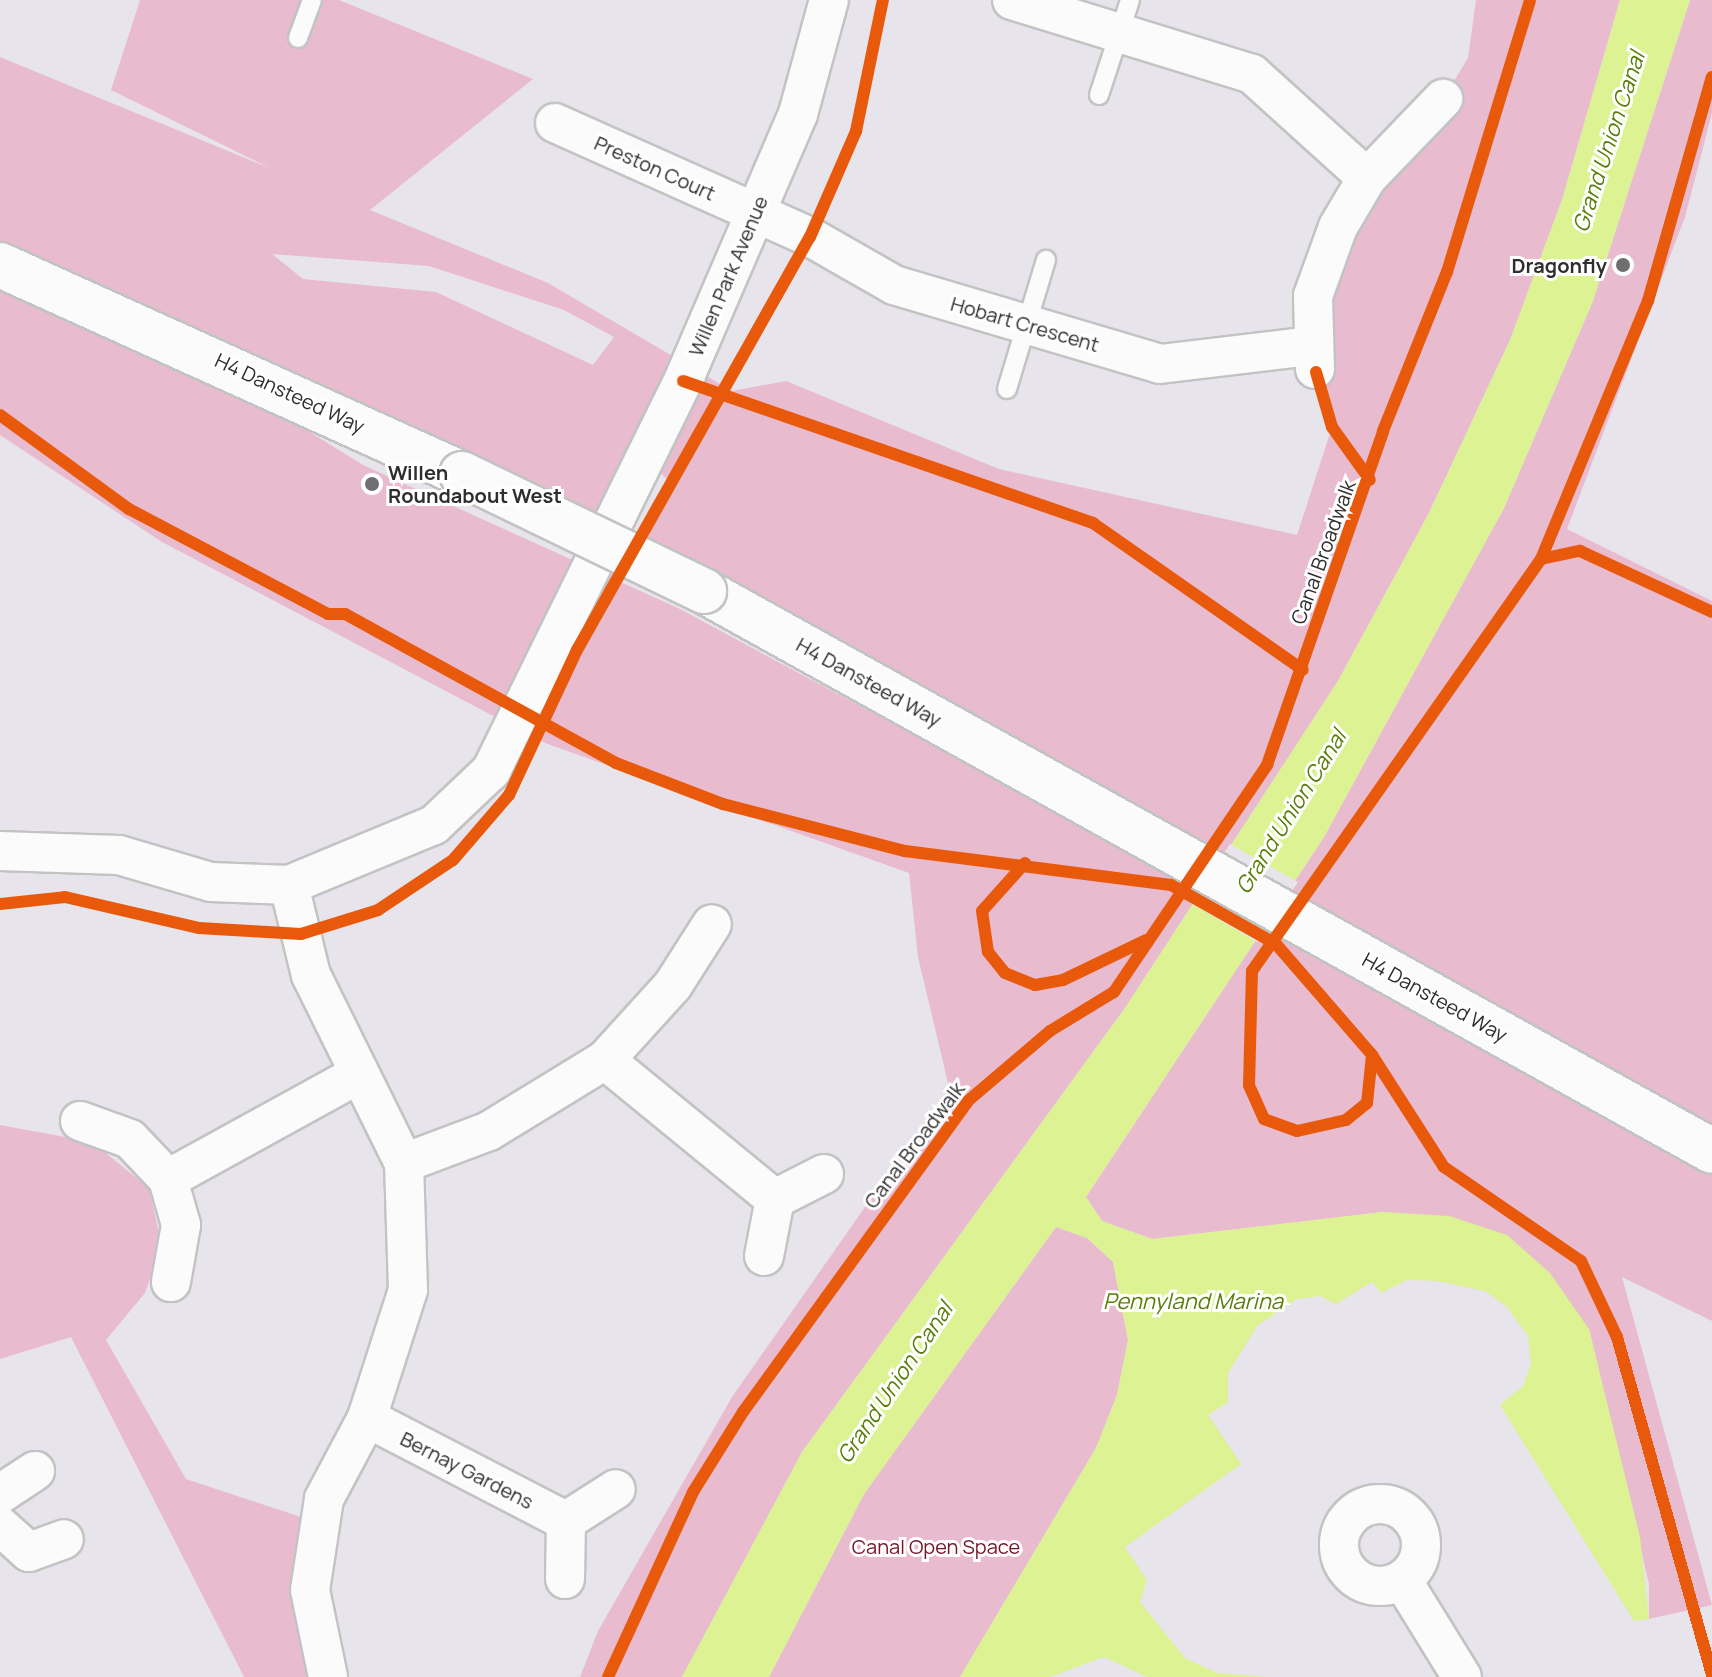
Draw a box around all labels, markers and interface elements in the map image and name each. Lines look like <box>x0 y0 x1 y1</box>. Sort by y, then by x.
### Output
water label: Grand Union Canal <box>1567 48 1651 236</box>
street label: Preston Court <box>591 131 719 205</box>
street label: Willen Park Avenue <box>683 192 773 360</box>
place label: Dragonfly <box>1512 253 1607 277</box>
marker: Dragonfly <box>1614 256 1632 274</box>
street label: Hobart Crescent <box>948 291 1102 357</box>
street label: H4 Dansteed Way <box>211 348 369 438</box>
place label: Willen Roundabout West <box>388 460 562 507</box>
marker: Willen Roundabout West <box>363 475 381 493</box>
street label: Canal Broadwalk <box>1286 477 1360 627</box>
street label: H4 Dansteed Way <box>792 632 946 732</box>
water label: Grand Union Canal <box>1230 725 1352 899</box>
street label: H4 Dansteed Way <box>1358 947 1512 1047</box>
street label: Canal Broadwalk <box>859 1077 969 1213</box>
water label: Pennyland Marina <box>1103 1289 1283 1315</box>
water label: Grand Union Canal <box>831 1298 959 1468</box>
street label: Bernay Gardens <box>397 1426 537 1514</box>
park label: Canal Open Space <box>852 1534 1020 1558</box>

